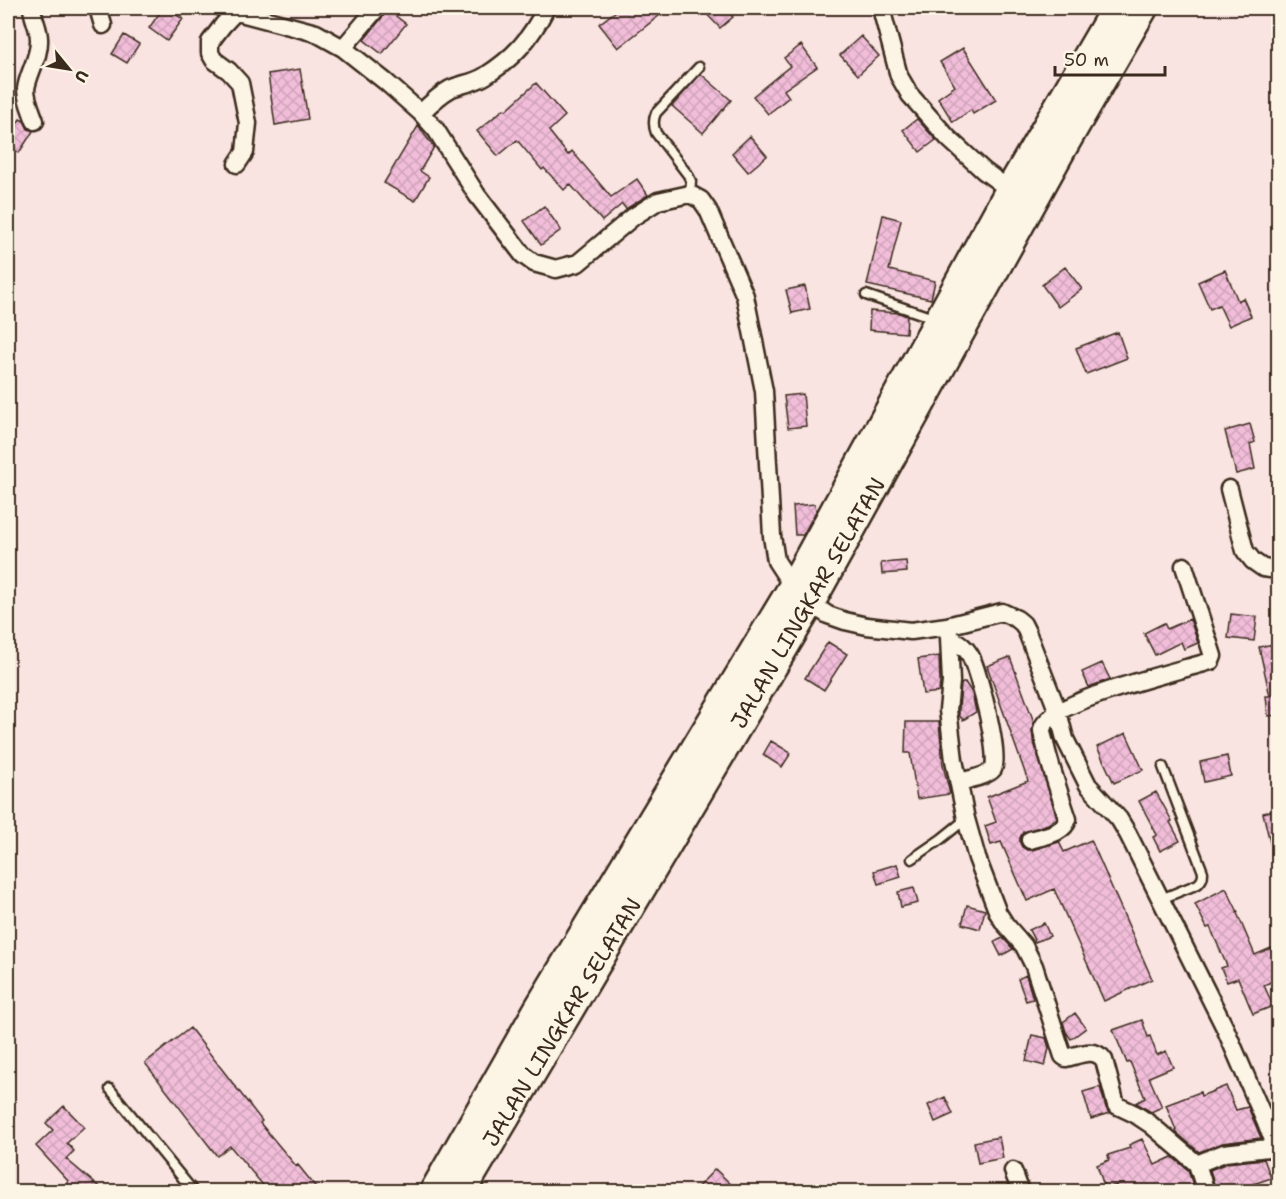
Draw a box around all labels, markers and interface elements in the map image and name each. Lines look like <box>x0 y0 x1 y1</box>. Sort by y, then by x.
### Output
north arrow <box>39 39 99 99</box>
scale bar <box>1055 39 1164 77</box>
text: 50 m <box>1064 48 1109 72</box>
text: U <box>70 66 93 86</box>
street label: JALAN LINGKAR SELATAN <box>724 472 892 734</box>
street label: JALAN LINGKAR SELATAN <box>476 892 648 1152</box>

